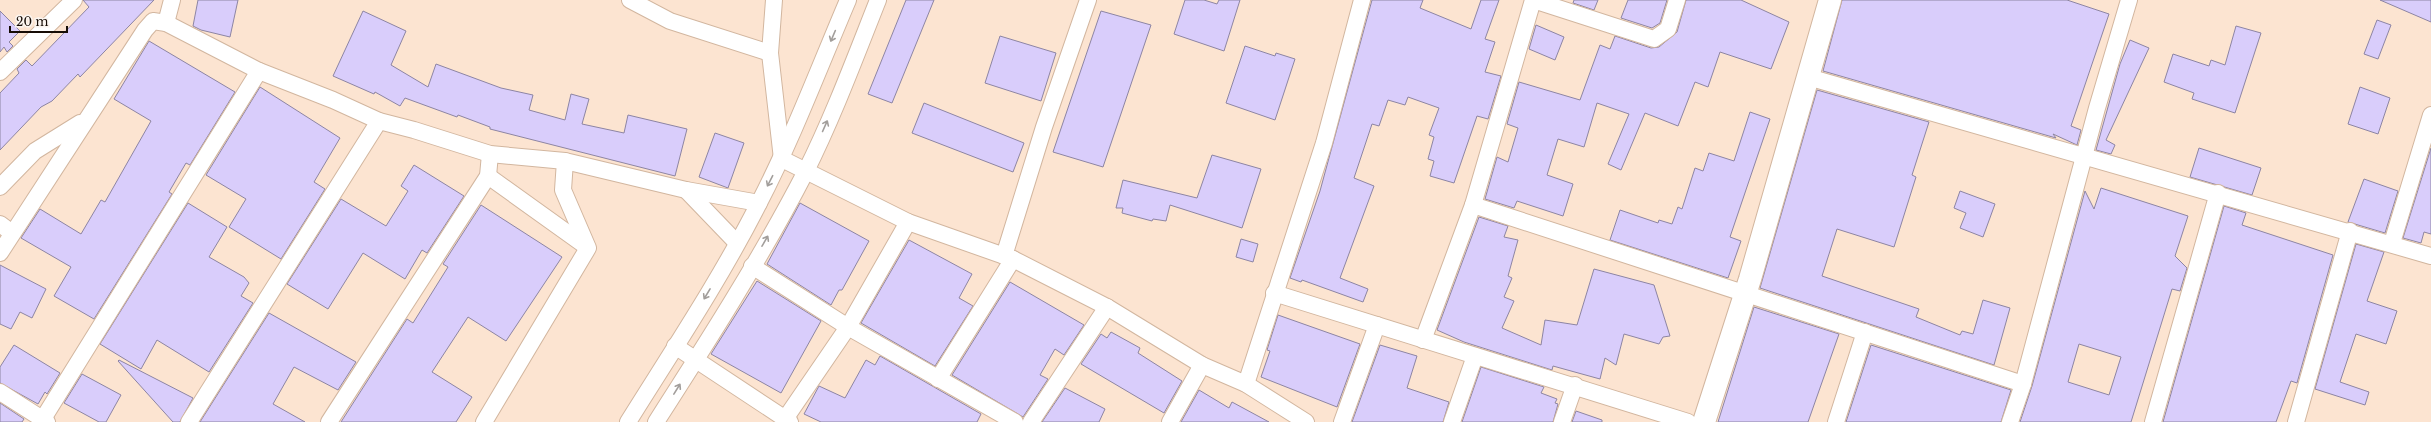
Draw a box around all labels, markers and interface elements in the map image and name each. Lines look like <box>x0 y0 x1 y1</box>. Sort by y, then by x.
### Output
scale bar <box>10 8 67 34</box>
text: 20 m <box>16 14 48 29</box>
one-way arrow <box>829 29 836 41</box>
one-way arrow <box>822 121 829 133</box>
one-way arrow <box>766 175 774 187</box>
one-way arrow <box>762 236 770 248</box>
one-way arrow <box>702 288 710 300</box>
one-way arrow <box>673 384 681 395</box>

